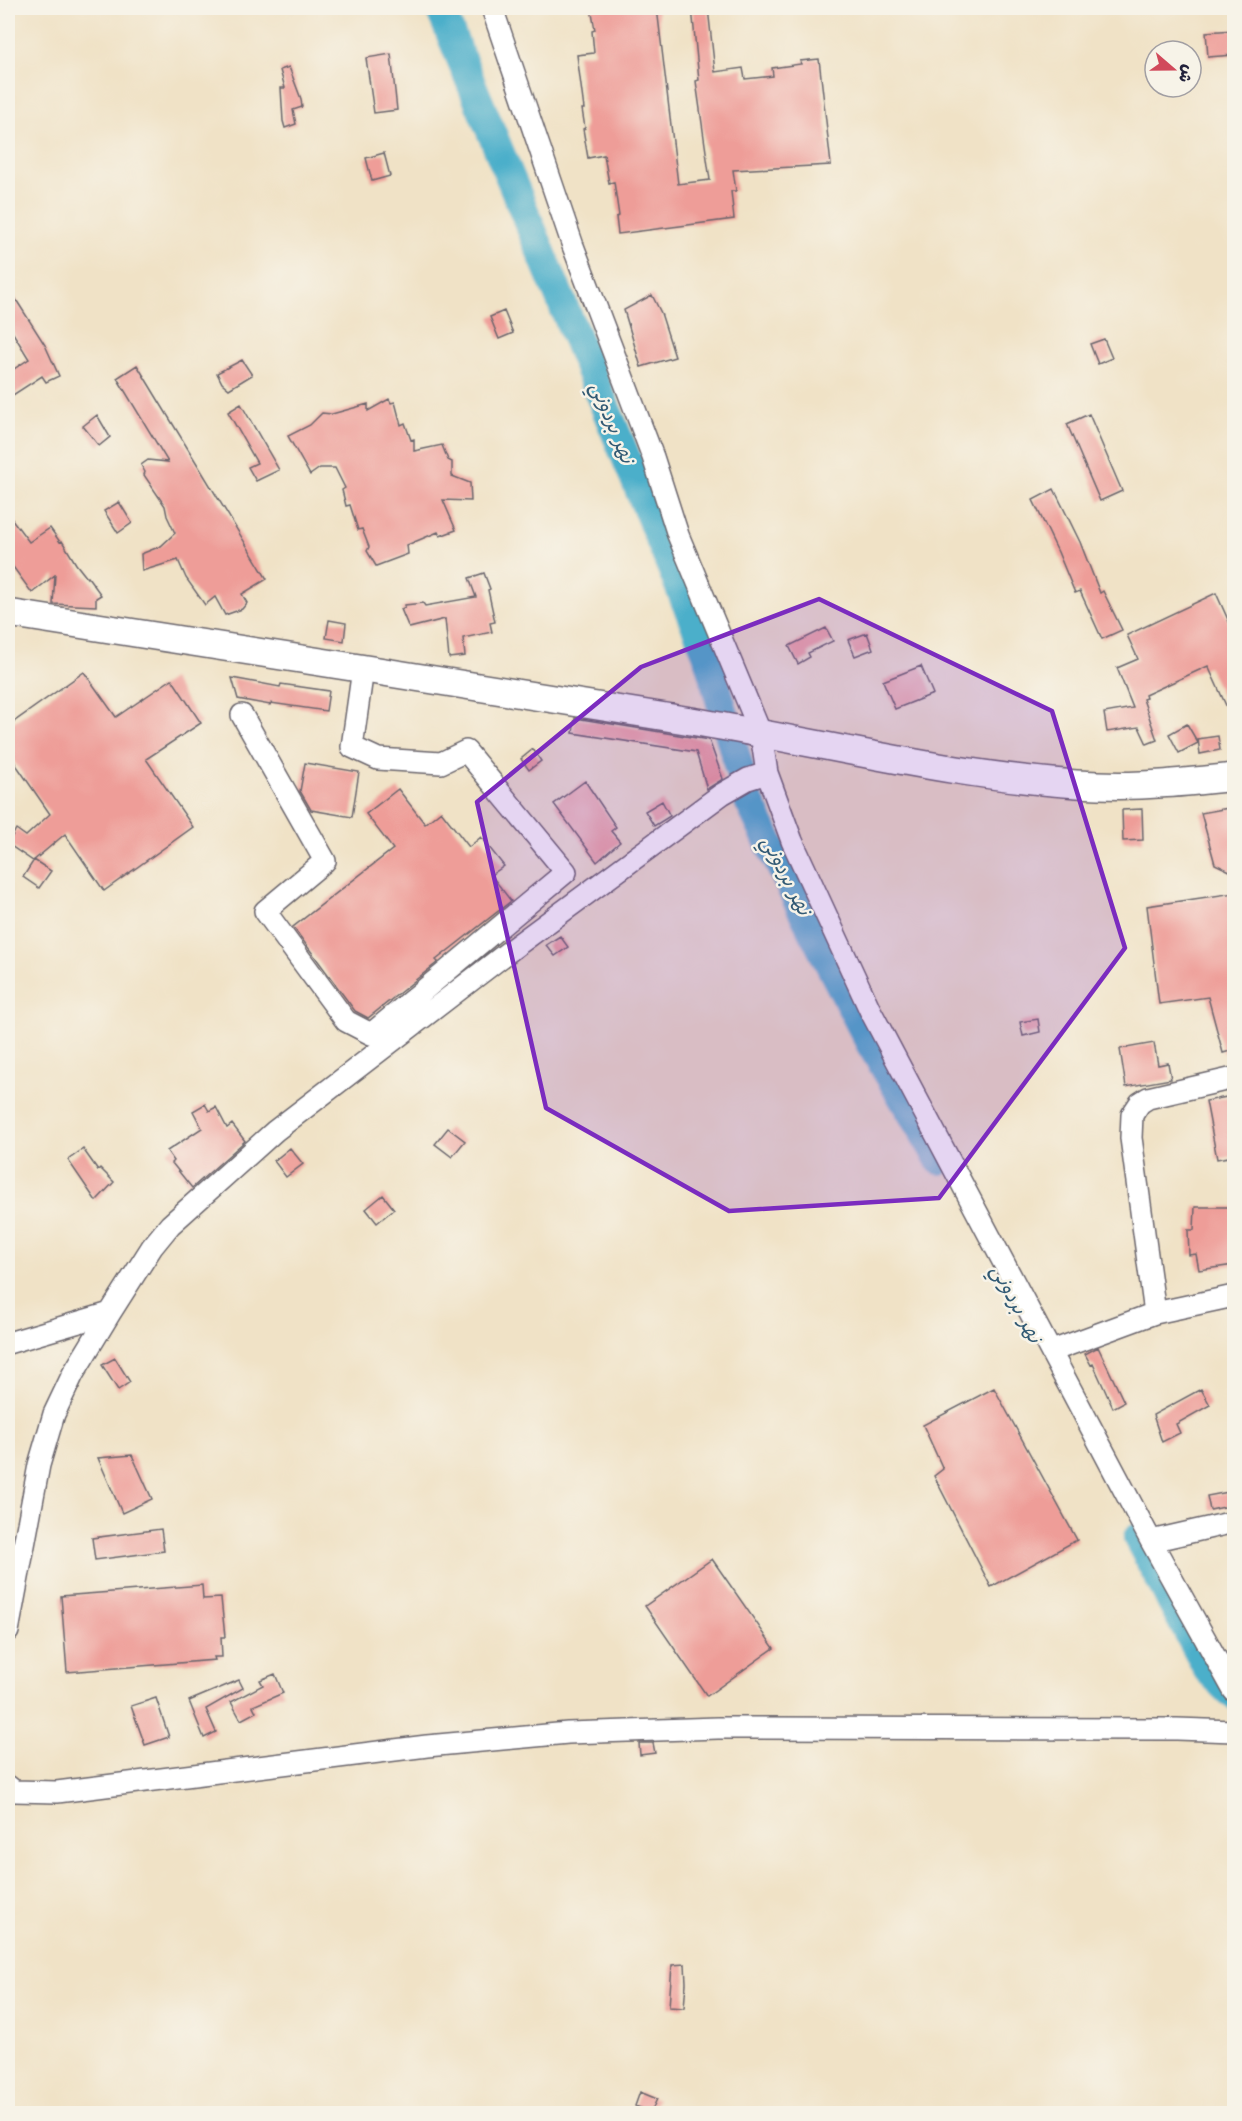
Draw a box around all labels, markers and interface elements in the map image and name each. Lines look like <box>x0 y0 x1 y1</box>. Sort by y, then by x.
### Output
north arrow <box>1143 39 1203 99</box>
text: ش <box>1173 62 1200 86</box>
water label: نهر بردوني <box>580 378 642 471</box>
water label: نهر بردوني <box>752 832 819 924</box>
water label: نهر بردوني <box>981 1260 1050 1352</box>

